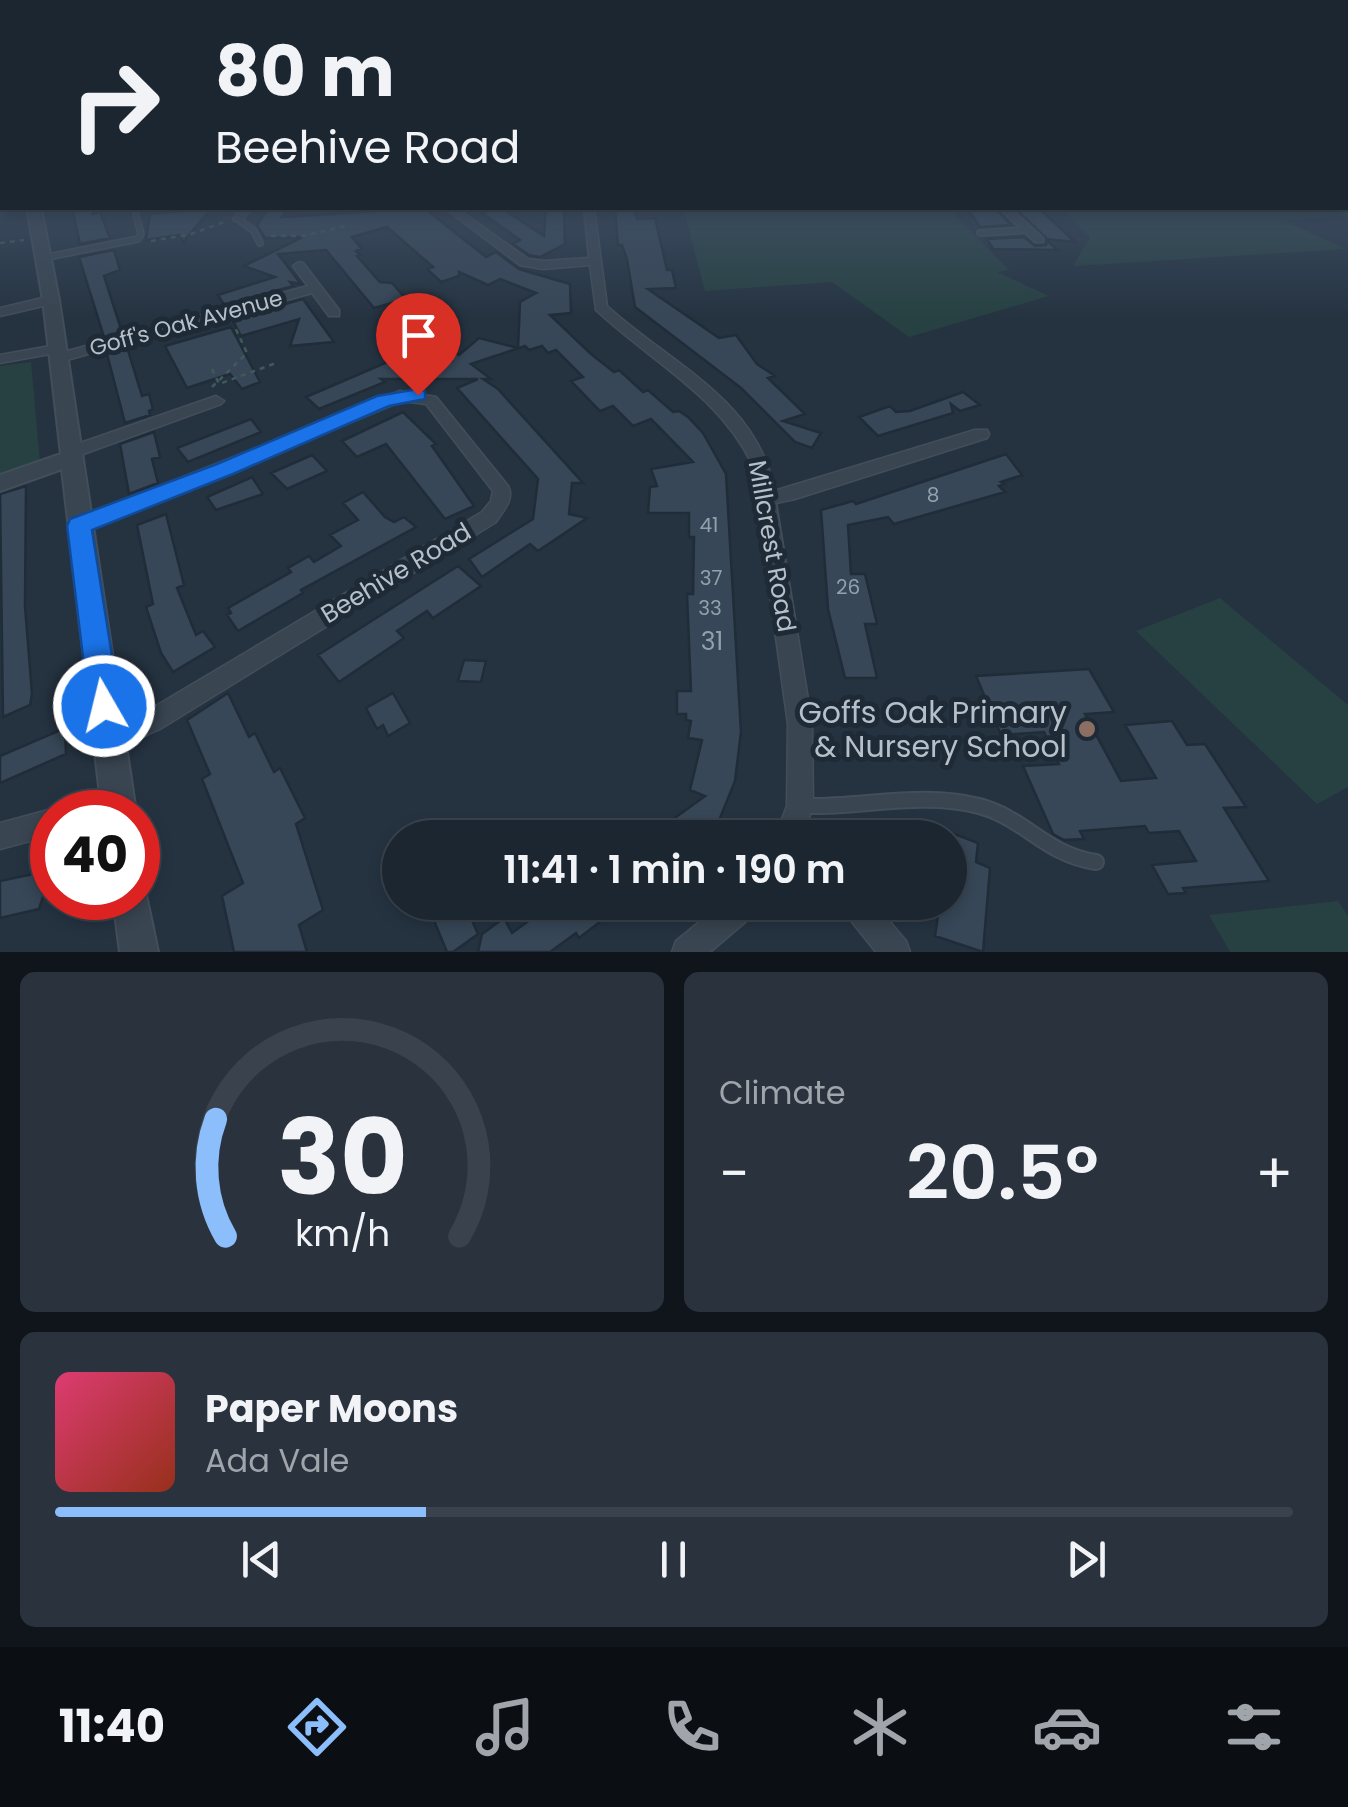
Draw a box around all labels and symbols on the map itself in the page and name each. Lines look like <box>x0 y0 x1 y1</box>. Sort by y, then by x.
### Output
street label: Goff's Oak Avenue <box>86 282 286 364</box>
pin <box>376 293 461 396</box>
street label: Millcrest Road <box>740 457 804 635</box>
house number: 8 <box>927 481 939 509</box>
house number: 41 <box>700 511 718 539</box>
street label: Beehive Road <box>314 514 478 632</box>
house number: 37 <box>700 564 722 592</box>
house number: 26 <box>836 573 860 601</box>
house number: 33 <box>698 594 722 622</box>
house number: 31 <box>701 624 723 659</box>
position arrow <box>52 654 156 758</box>
place label: Goffs Oak Primary & Nursery School <box>799 691 1067 768</box>
marker: Goffs Oak Primary & Nursery School <box>1076 718 1098 740</box>
speed limit sign: 40 <box>30 790 160 920</box>

